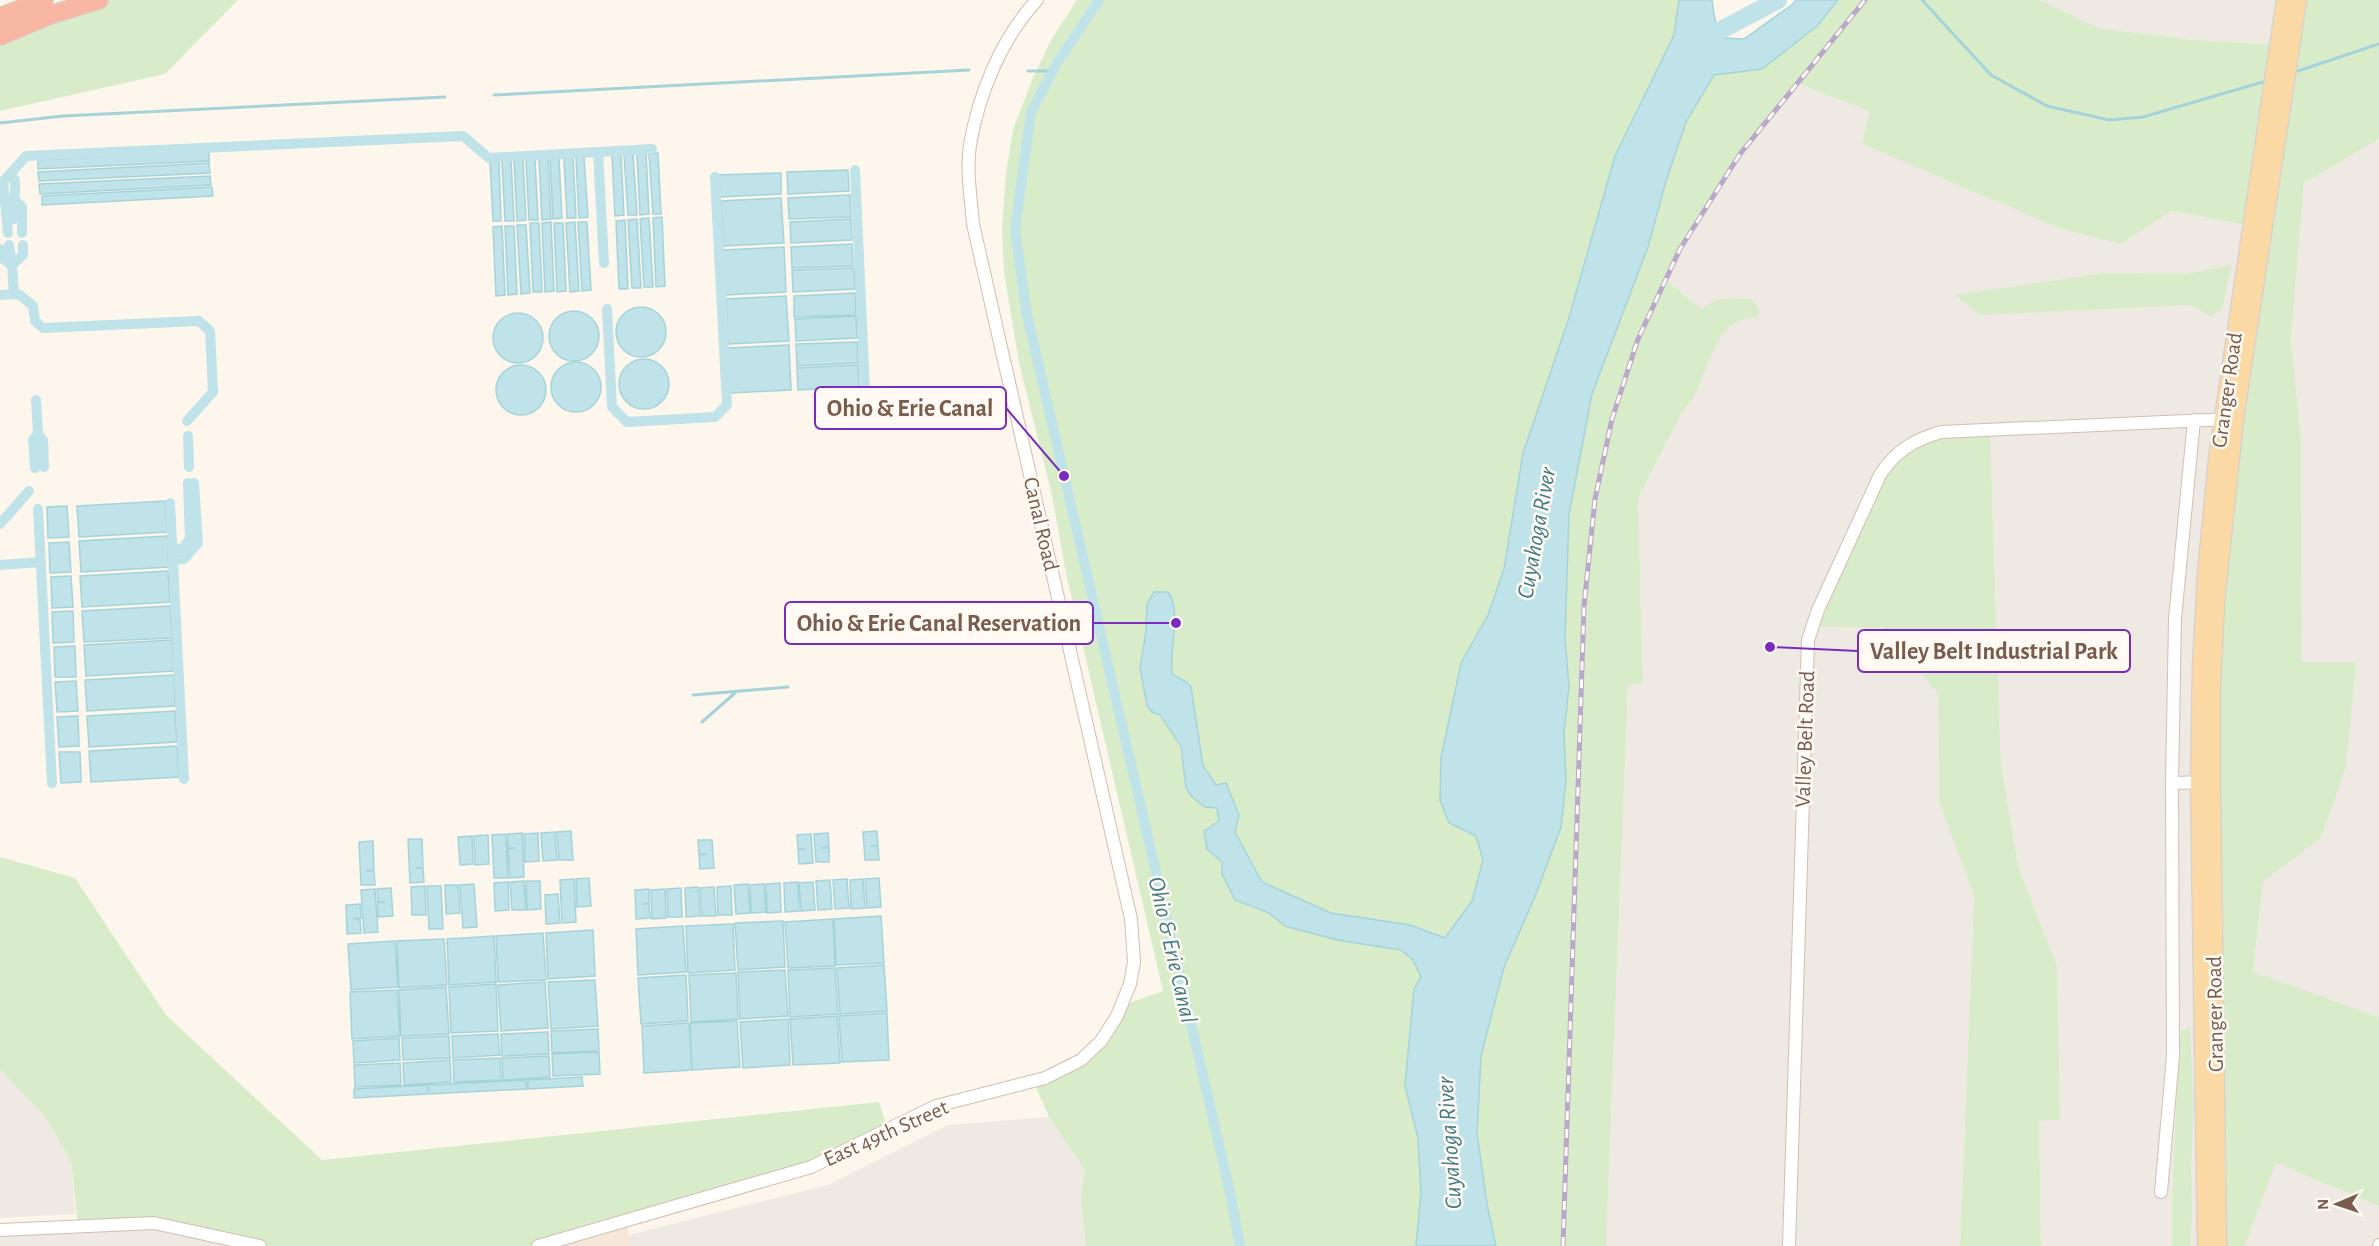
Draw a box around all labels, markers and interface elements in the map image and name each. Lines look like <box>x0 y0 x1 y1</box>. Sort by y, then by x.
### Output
street label: Granger Road <box>2208 331 2246 449</box>
callout: Ohio & Erie Canal <box>815 387 1006 429</box>
text: Ohio & Erie Canal <box>827 397 993 421</box>
water label: Cuyahoga River <box>1514 464 1561 601</box>
street label: Canal Road <box>1020 475 1062 573</box>
callout: Ohio & Erie Canal Reservation <box>785 602 1093 644</box>
text: Ohio & Erie Canal Reservation <box>797 612 1081 636</box>
callout: Valley Belt Industrial Park <box>1858 630 2130 672</box>
text: Valley Belt Industrial Park <box>1870 640 2118 664</box>
street label: Valley Belt Road <box>1792 670 1818 808</box>
water label: Ohio & Erie Canal <box>1143 874 1201 1026</box>
street label: Granger Road <box>2203 956 2227 1072</box>
water label: Cuyahoga River <box>1433 1075 1467 1210</box>
street label: East 49th Street <box>820 1096 952 1170</box>
north arrow <box>2307 1174 2367 1234</box>
text: N <box>2315 1199 2331 1210</box>

